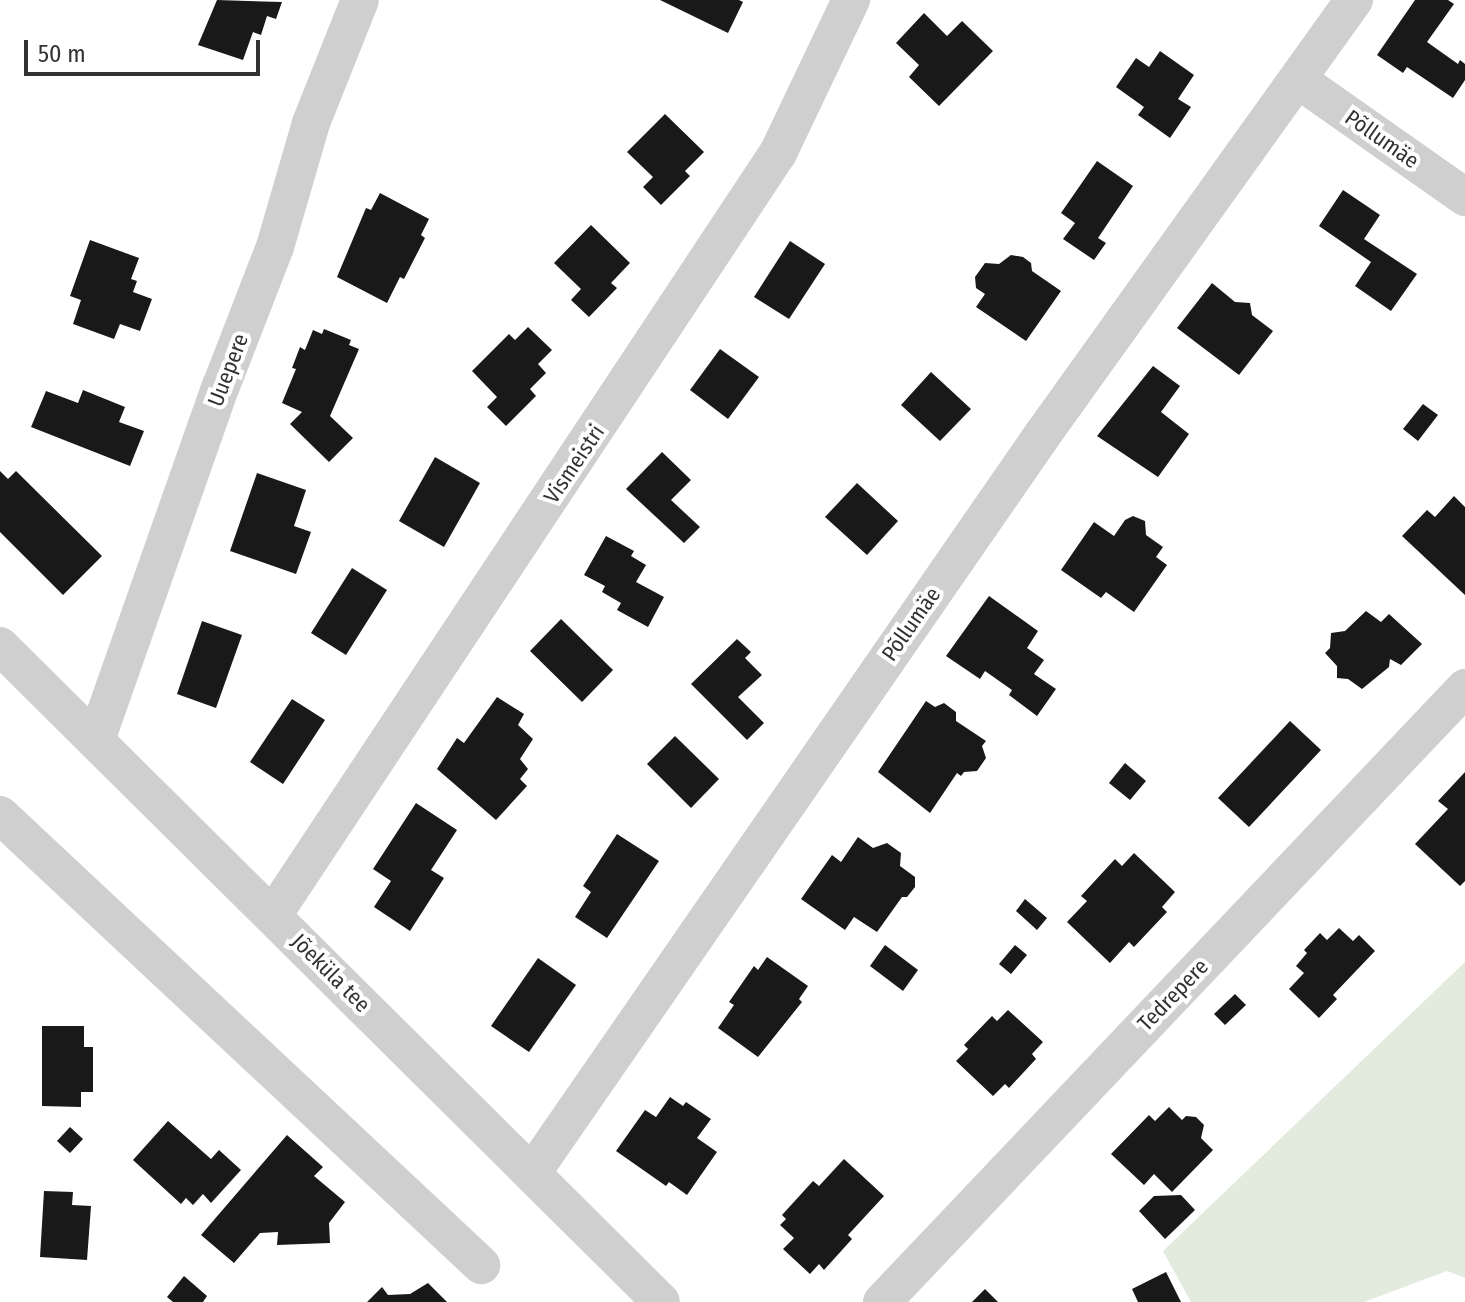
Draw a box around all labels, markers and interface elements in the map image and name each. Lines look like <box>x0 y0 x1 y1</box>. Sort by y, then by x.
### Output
scale bar <box>28 24 264 74</box>
text: 50 m <box>38 40 86 68</box>
street label: Põllumäe <box>1340 104 1424 174</box>
street label: Uuepere <box>202 330 254 410</box>
street label: Vismeistri <box>538 420 610 508</box>
street label: Põllumäe <box>876 582 946 666</box>
street label: Jõeküla tee <box>286 928 376 1018</box>
street label: Tedrepere <box>1132 953 1214 1037</box>

